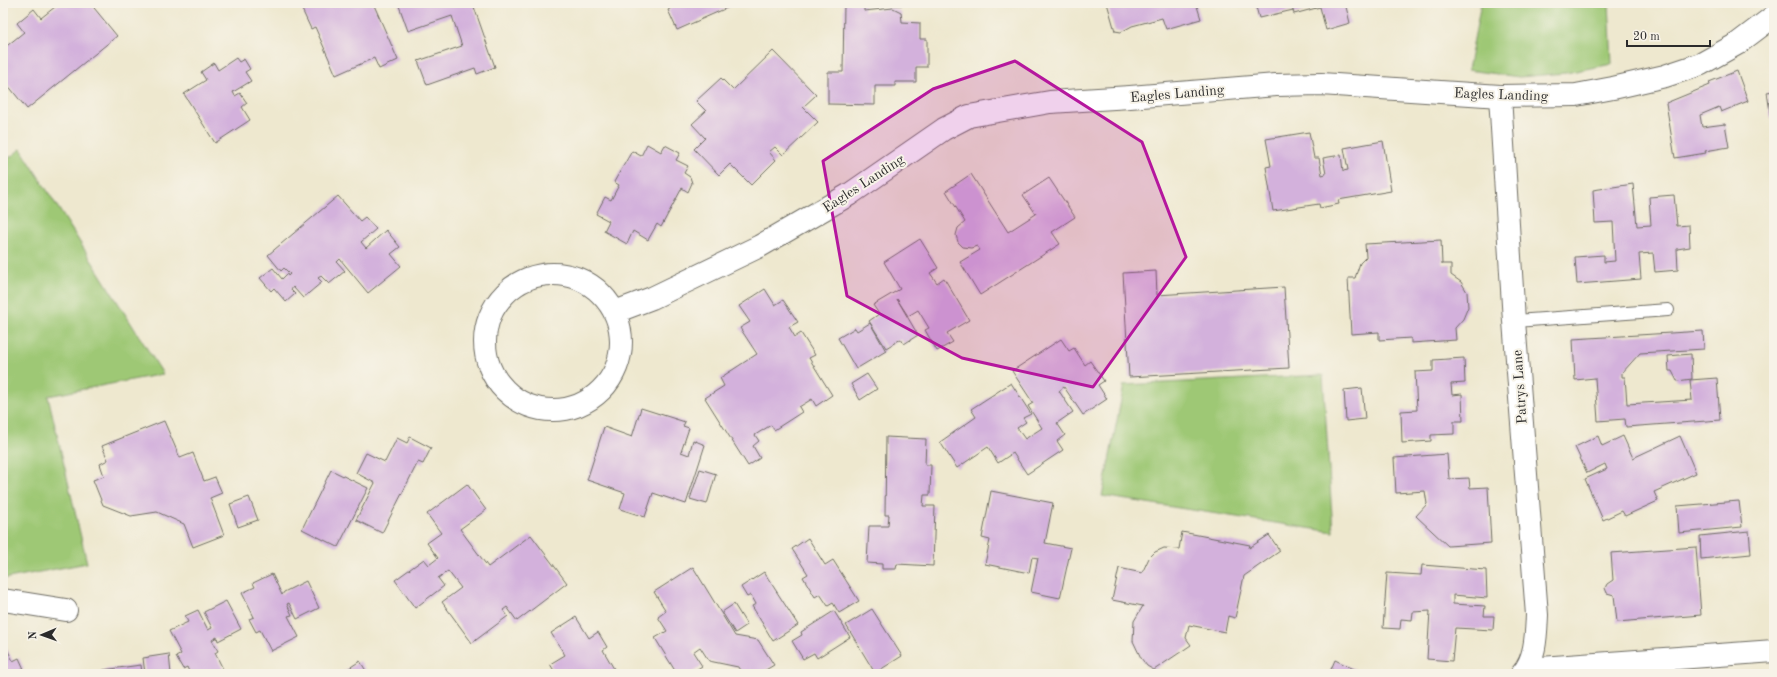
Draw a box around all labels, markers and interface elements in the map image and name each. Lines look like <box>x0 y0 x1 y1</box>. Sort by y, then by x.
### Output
scale bar <box>1627 22 1710 48</box>
text: 20 m <box>1633 31 1660 43</box>
street label: Eagles Landing <box>1129 83 1225 105</box>
street label: Eagles Landing <box>1454 86 1549 104</box>
street label: Eagles Landing <box>820 152 907 215</box>
street label: Patrys Lane <box>1510 349 1530 424</box>
north arrow <box>22 615 62 655</box>
text: N <box>28 630 39 640</box>

